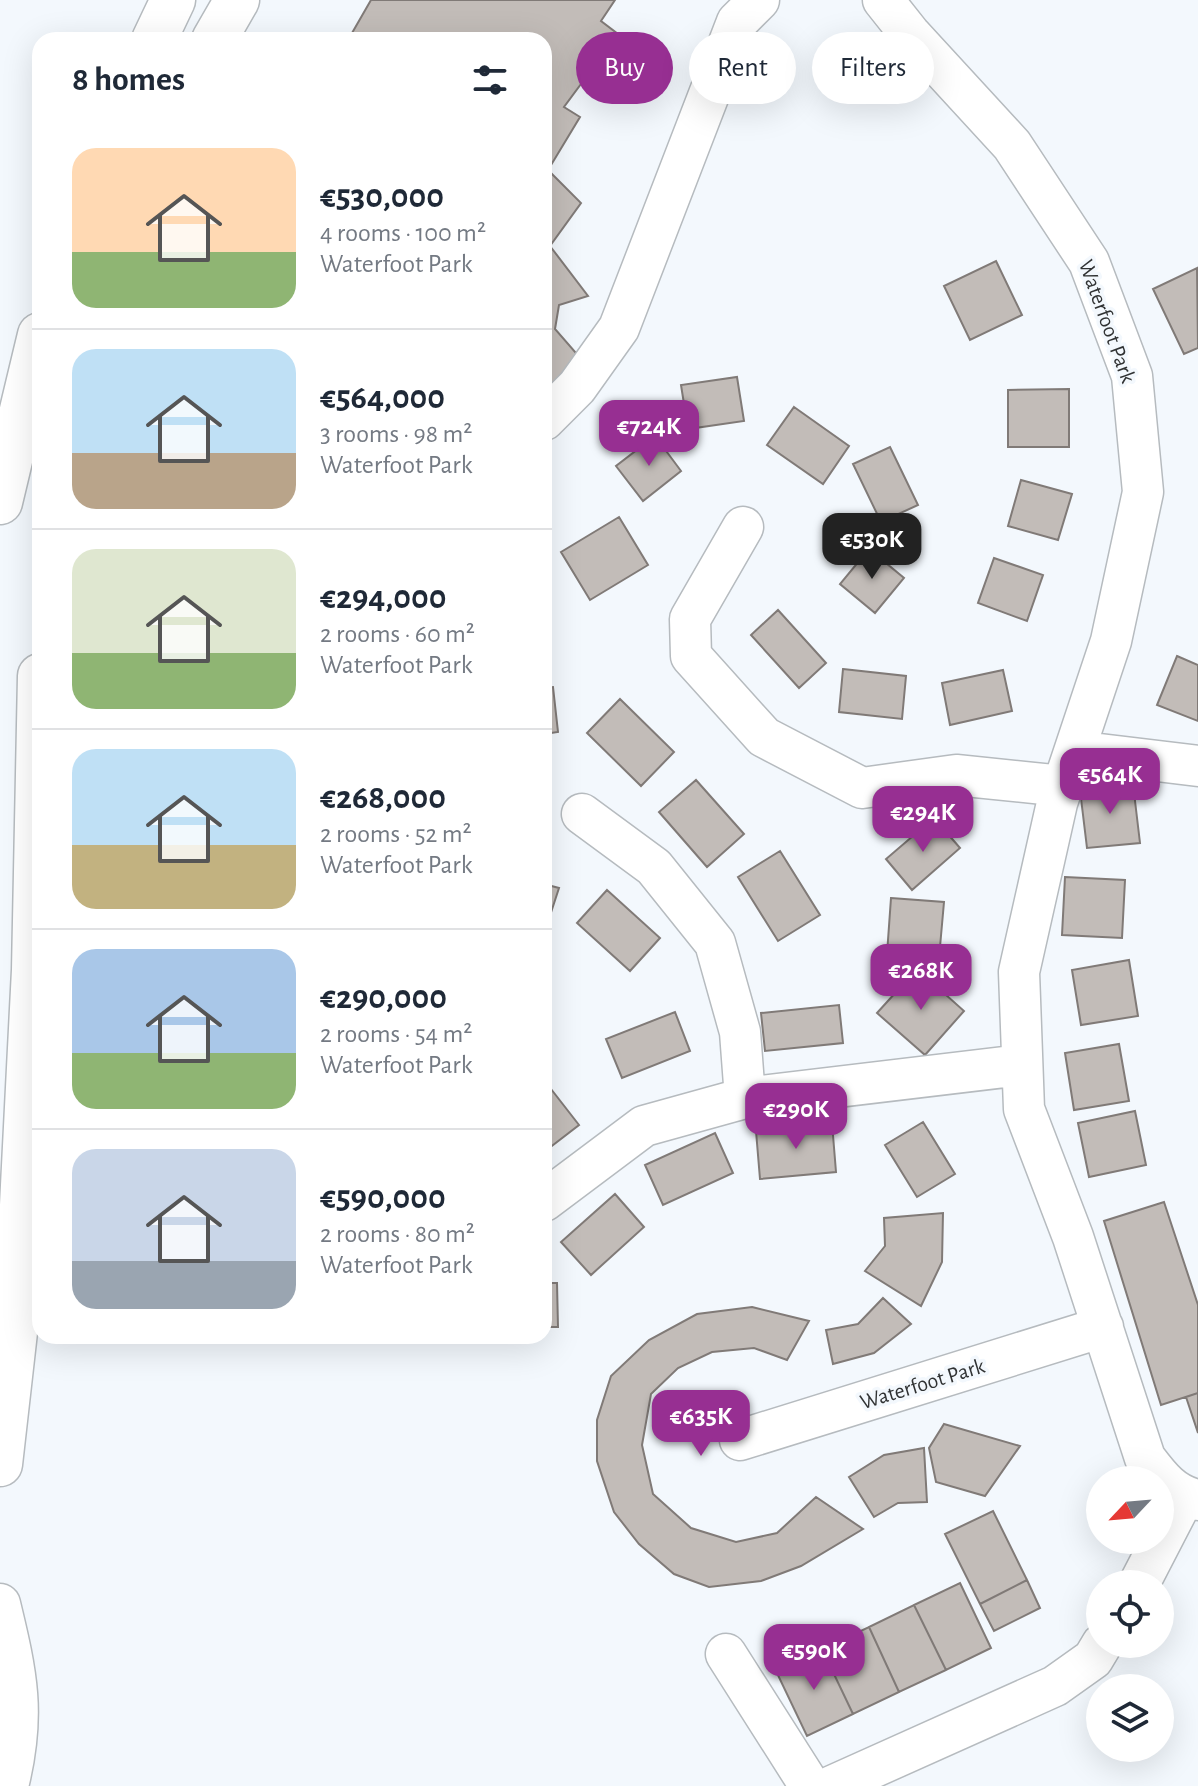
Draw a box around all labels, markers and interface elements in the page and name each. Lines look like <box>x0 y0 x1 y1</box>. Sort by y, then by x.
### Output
chip: Buy <box>576 32 673 104</box>
chip: Rent <box>689 32 796 104</box>
chip: Filters <box>812 32 934 104</box>
icon: filters <box>468 58 512 102</box>
text: 8 homes <box>72 63 185 97</box>
icon: home <box>136 180 232 276</box>
text: €530,000 <box>320 180 444 214</box>
text: 4 rooms · 100 m² <box>320 220 486 246</box>
text: Waterfoot Park <box>320 251 473 277</box>
street label: Waterfoot Park <box>1075 257 1139 386</box>
icon: home <box>136 381 232 477</box>
text: €564,000 <box>320 381 445 415</box>
pin: €724K <box>593 400 705 468</box>
text: €724K <box>617 413 681 439</box>
text: 3 rooms · 98 m² <box>320 421 472 447</box>
text: Waterfoot Park <box>320 452 473 478</box>
pin: €530K <box>816 513 928 581</box>
text: €530K <box>840 526 904 552</box>
icon: home <box>136 581 232 677</box>
text: €294,000 <box>320 581 446 615</box>
text: 2 rooms · 60 m² <box>320 621 475 647</box>
text: Waterfoot Park <box>320 652 473 678</box>
pin: €564K <box>1054 748 1166 816</box>
text: €564K <box>1078 761 1142 787</box>
icon: home <box>136 781 232 877</box>
text: €268,000 <box>320 781 446 815</box>
pin: €294K <box>867 786 979 854</box>
text: €294K <box>890 799 956 825</box>
text: 2 rooms · 52 m² <box>320 821 472 847</box>
text: Waterfoot Park <box>320 852 473 878</box>
pin: €268K <box>865 944 977 1012</box>
text: €268K <box>889 957 953 983</box>
icon: home <box>136 981 232 1077</box>
text: €290,000 <box>320 981 447 1015</box>
text: 2 rooms · 54 m² <box>320 1021 472 1047</box>
text: Waterfoot Park <box>320 1052 473 1078</box>
pin: €290K <box>740 1083 852 1151</box>
text: €290K <box>763 1096 829 1122</box>
icon: home <box>136 1181 232 1277</box>
text: €590,000 <box>320 1181 446 1215</box>
text: 2 rooms · 80 m² <box>320 1221 475 1247</box>
text: Waterfoot Park <box>320 1252 473 1278</box>
street label: Waterfoot Park <box>857 1355 987 1413</box>
pin: €635K <box>645 1390 757 1458</box>
text: €635K <box>670 1403 732 1429</box>
north arrow <box>1086 1466 1174 1554</box>
map controls <box>1086 1466 1174 1762</box>
button: locate <box>1086 1570 1174 1658</box>
pin: €590K <box>758 1624 870 1692</box>
text: €590K <box>782 1637 846 1663</box>
button: layers <box>1086 1674 1174 1762</box>

